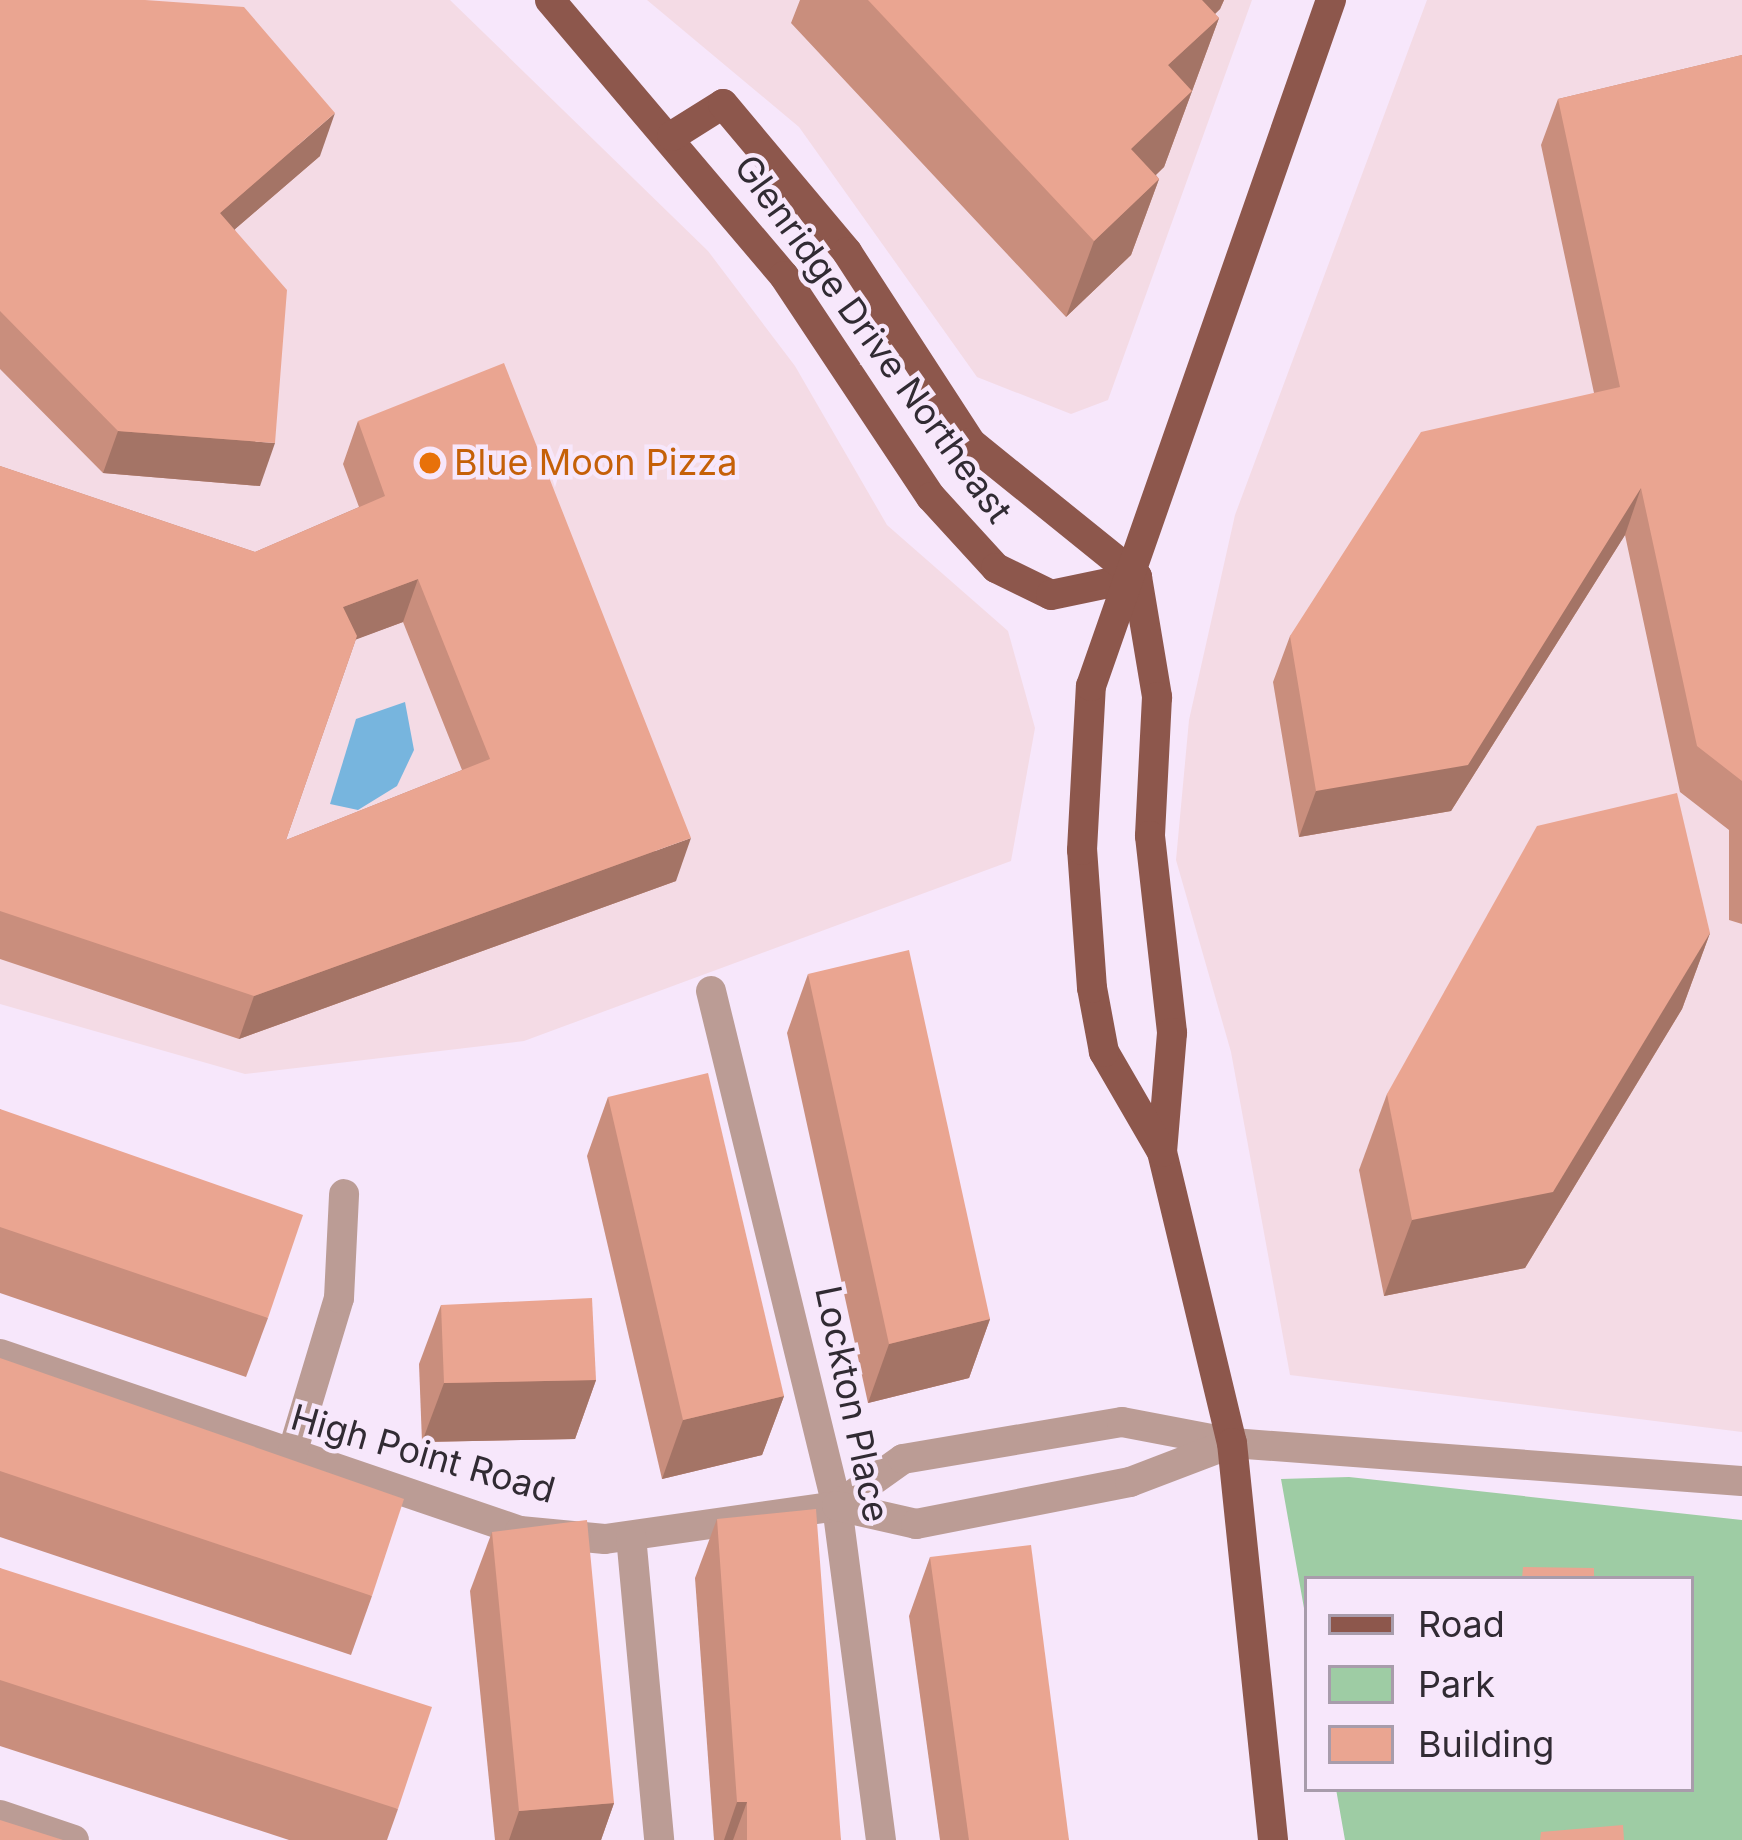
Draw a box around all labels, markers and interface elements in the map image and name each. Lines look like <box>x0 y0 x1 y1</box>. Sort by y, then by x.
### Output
street label: Glenridge Drive Northeast <box>725 147 1021 531</box>
place label: Blue Moon Pizza <box>454 441 737 485</box>
marker: Blue Moon Pizza <box>417 450 443 476</box>
street label: Lockton Place <box>806 1282 898 1526</box>
street label: High Point Road <box>286 1396 560 1512</box>
legend <box>1304 1576 1694 1792</box>
text: Road <box>1418 1602 1505 1646</box>
text: Park <box>1418 1662 1495 1706</box>
text: Building <box>1418 1722 1554 1766</box>

